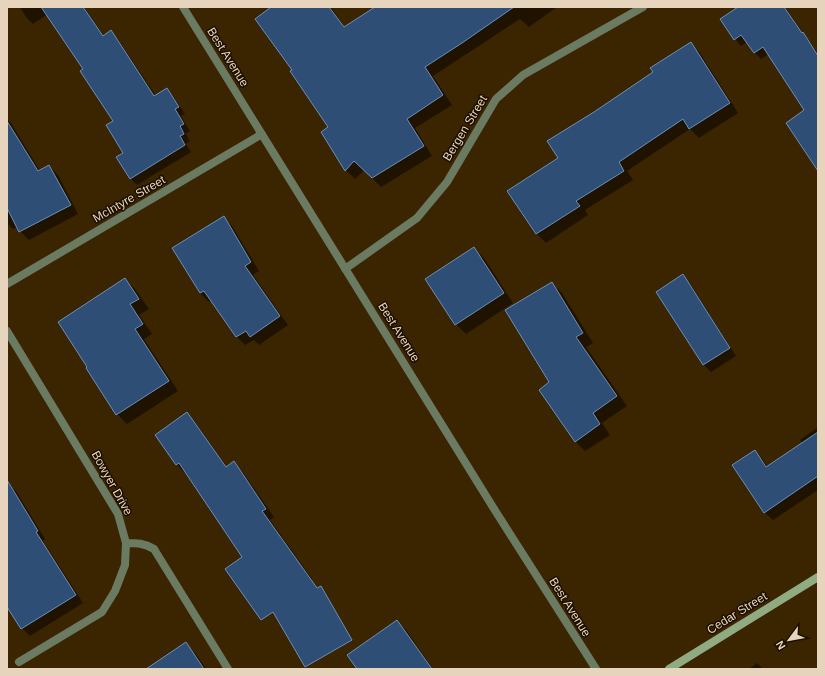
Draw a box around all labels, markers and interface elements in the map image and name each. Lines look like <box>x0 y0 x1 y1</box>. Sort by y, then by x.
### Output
street label: Best Avenue <box>204 25 252 89</box>
street label: Bergen Street <box>440 92 490 163</box>
street label: McIntyre Street <box>90 172 168 225</box>
street label: Best Avenue <box>375 300 423 364</box>
street label: Bowyer Drive <box>89 448 136 518</box>
street label: Best Avenue <box>546 575 594 639</box>
street label: Cedar Street <box>704 589 770 637</box>
north arrow <box>769 620 809 660</box>
text: N <box>773 639 788 652</box>

